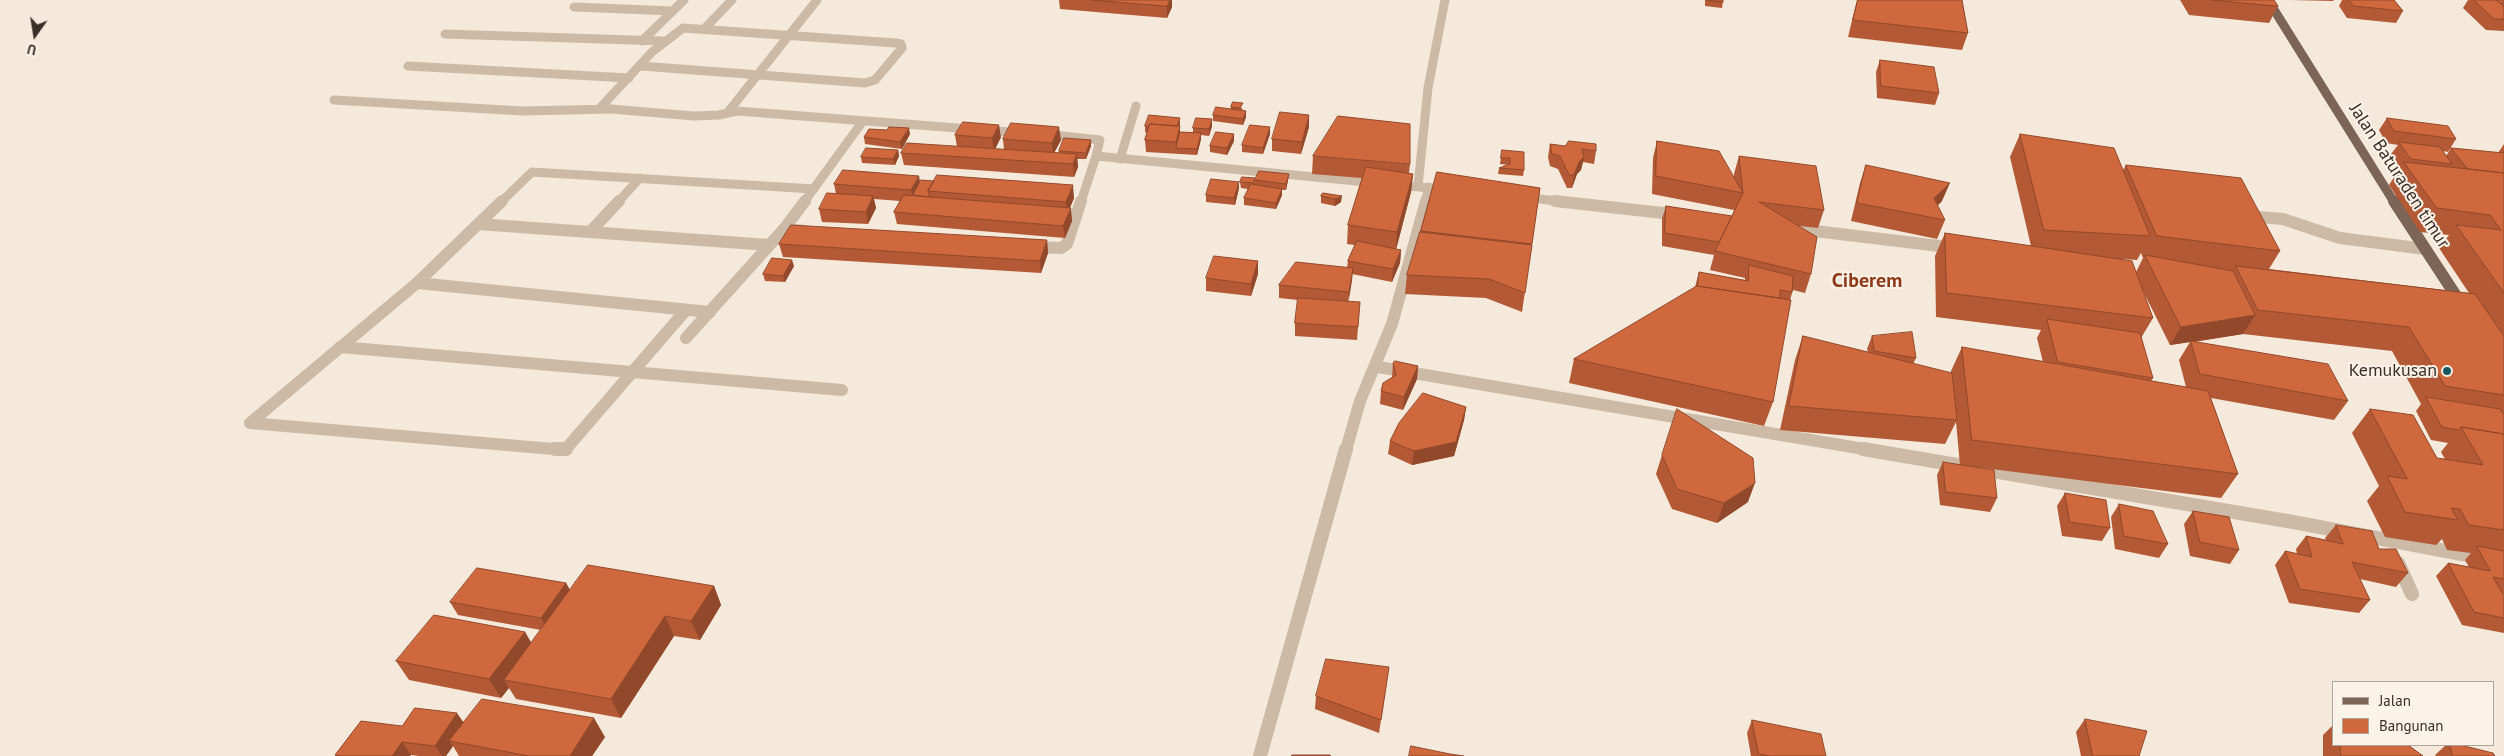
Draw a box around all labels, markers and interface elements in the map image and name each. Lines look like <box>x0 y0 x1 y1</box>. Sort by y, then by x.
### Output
north arrow <box>10 10 60 60</box>
text: U <box>25 40 38 59</box>
street label: Jalan Baturaden timur <box>2344 100 2454 252</box>
district label: Ciberem <box>1832 269 1902 293</box>
place label: Kemukusan <box>2349 360 2437 382</box>
marker: Kemukusan <box>2441 365 2453 377</box>
legend <box>2332 681 2494 746</box>
text: Jalan <box>2379 691 2411 710</box>
text: Bangunan <box>2379 716 2443 735</box>

